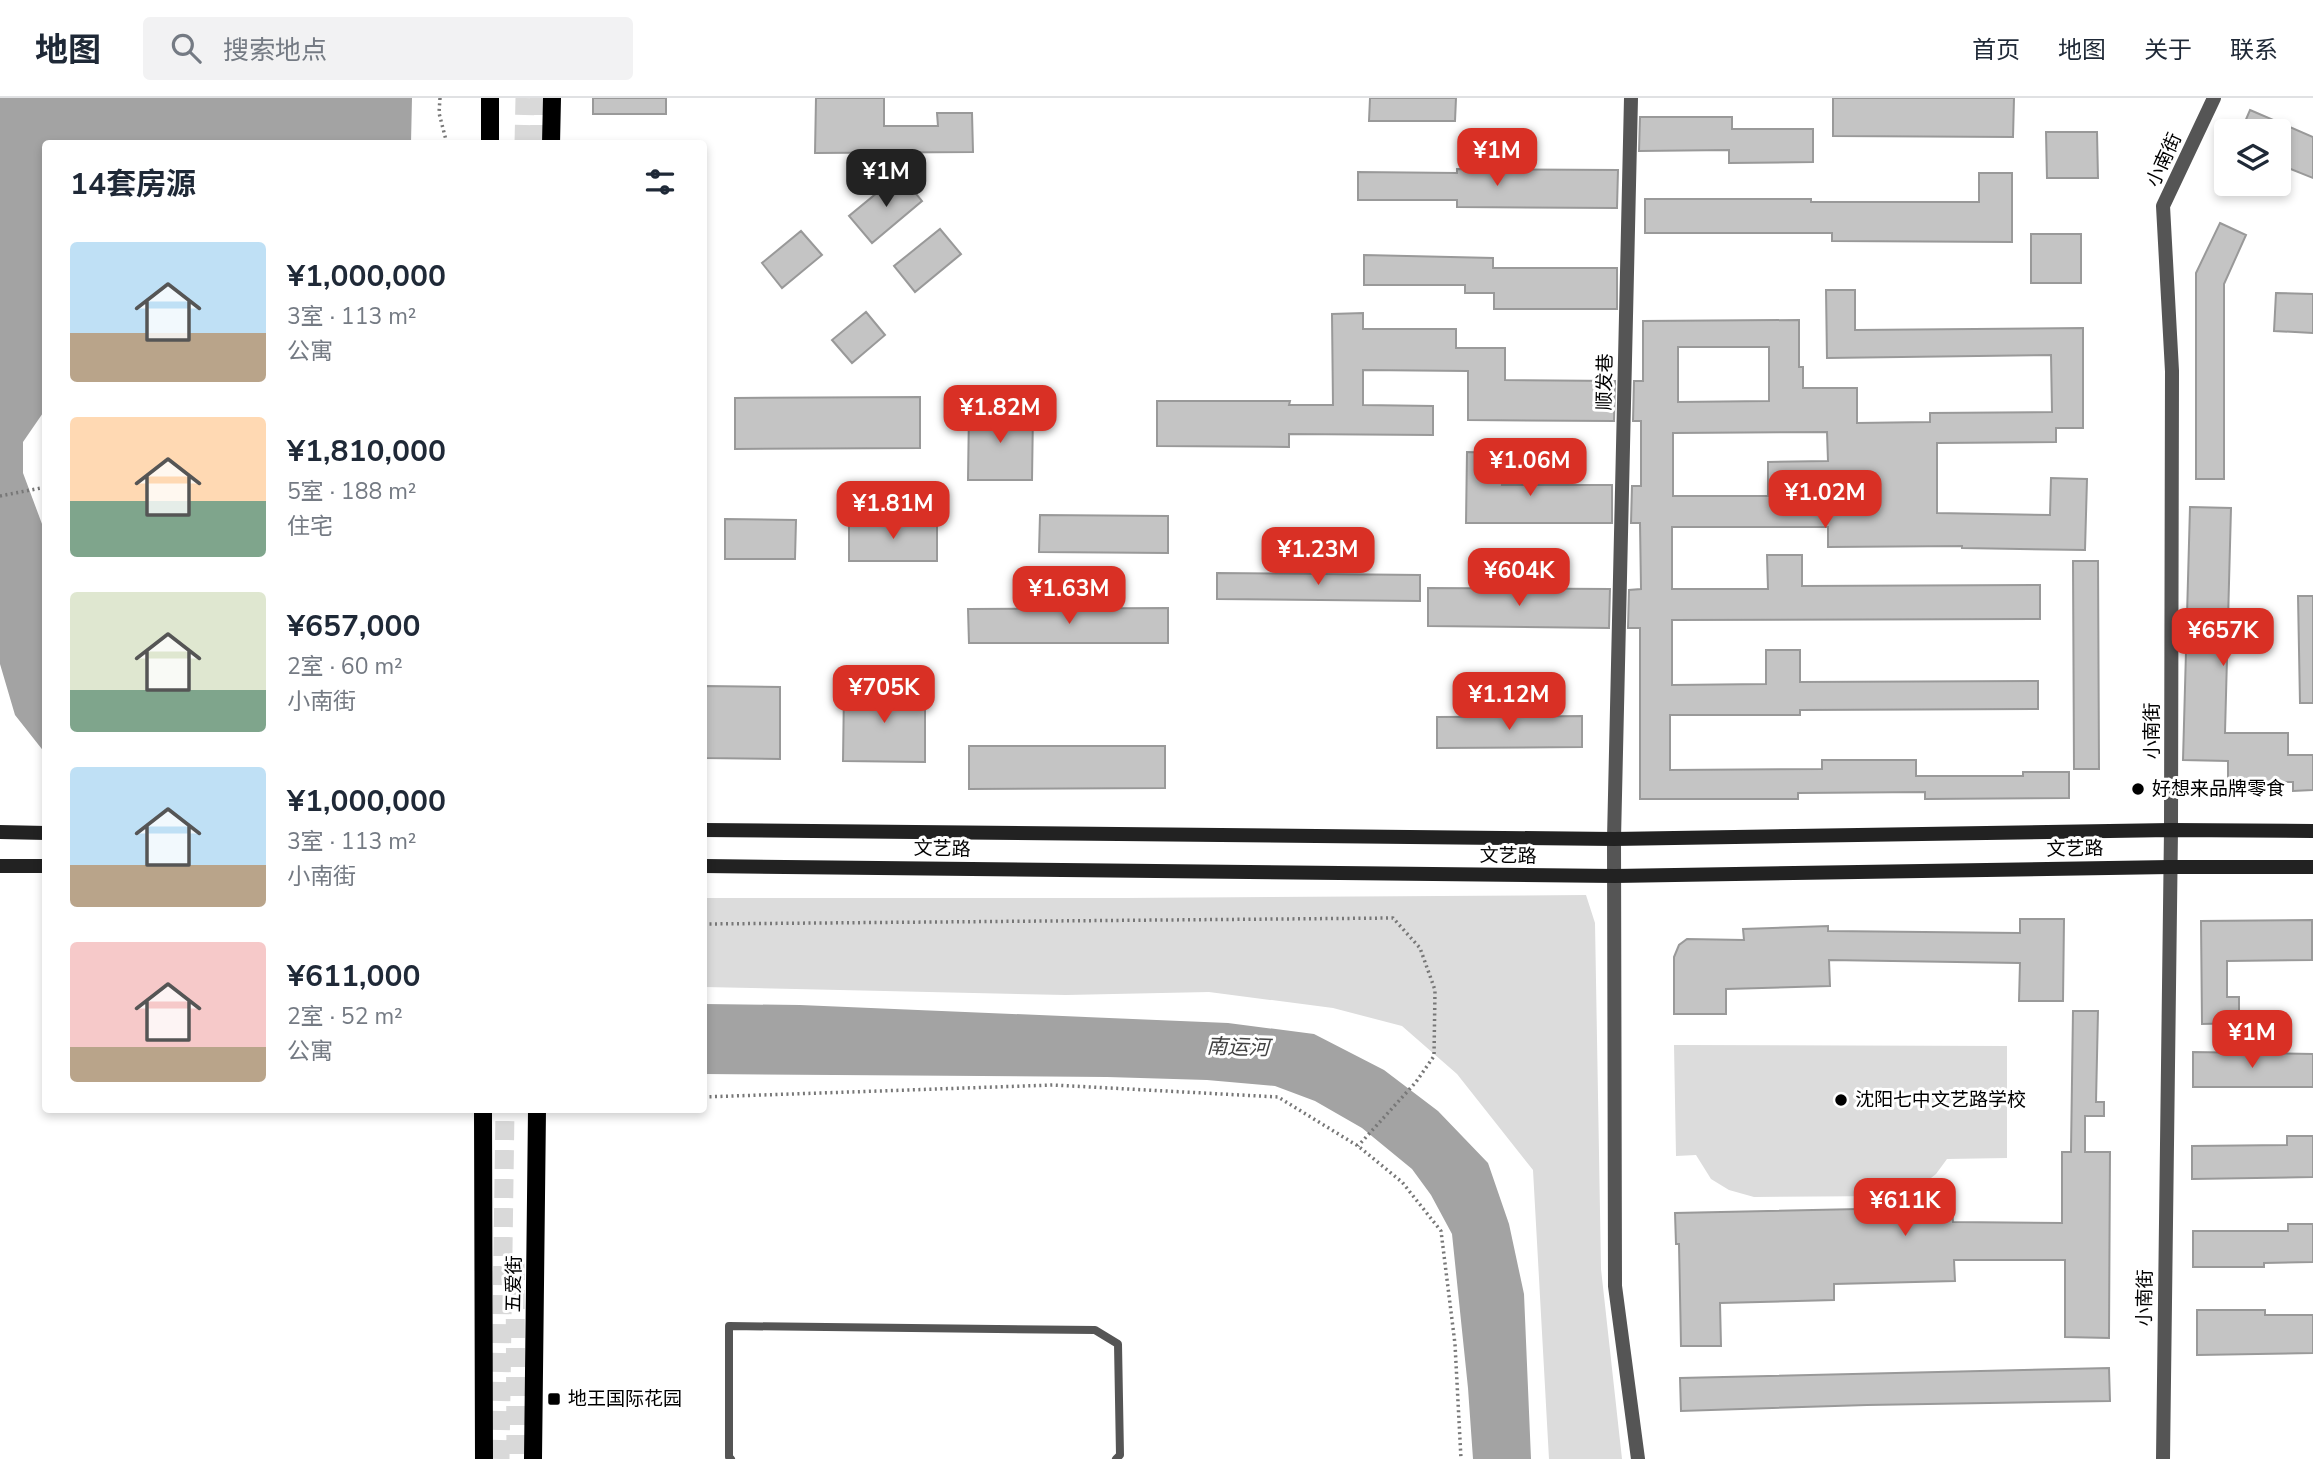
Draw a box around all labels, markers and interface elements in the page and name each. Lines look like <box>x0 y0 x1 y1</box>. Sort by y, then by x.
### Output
search box <box>143 17 633 80</box>
text: 地图 <box>35 28 101 73</box>
icon: search <box>167 29 205 67</box>
text: 搜索地点 <box>223 33 327 68</box>
text: 首页 <box>1972 34 2020 66</box>
text: 地图 <box>2058 34 2106 66</box>
text: 关于 <box>2144 34 2192 66</box>
text: 联系 <box>2230 34 2278 66</box>
map controls <box>2214 119 2291 196</box>
button: layers <box>2214 119 2291 196</box>
pin: ¥1M <box>1463 129 1531 188</box>
street label: 小南街 <box>2140 129 2188 191</box>
text: ¥1M <box>1473 135 1521 166</box>
pin: ¥1M <box>852 150 920 209</box>
text: ¥1M <box>862 156 910 187</box>
icon: filters <box>641 163 679 201</box>
text: 14套房源 <box>70 164 196 205</box>
text: ¥1,000,000 <box>287 256 446 297</box>
icon: home <box>126 270 210 354</box>
text: 3室 · 113 m² <box>287 301 417 332</box>
text: 公寓 <box>287 336 333 367</box>
street label: 顺发巷 <box>1592 353 1618 411</box>
pin: ¥1.82M <box>943 386 1057 445</box>
text: ¥1.82M <box>960 392 1040 423</box>
text: ¥1,810,000 <box>287 431 446 472</box>
pin: ¥1.06M <box>1473 438 1587 498</box>
icon: home <box>126 445 210 529</box>
text: ¥1.06M <box>1490 445 1570 476</box>
pin: ¥1.02M <box>1768 470 1882 530</box>
text: 5室 · 188 m² <box>287 476 417 507</box>
text: ¥1.02M <box>1785 477 1865 508</box>
pin: ¥1.81M <box>836 482 950 541</box>
text: ¥1.81M <box>853 488 933 519</box>
text: 住宅 <box>287 511 333 542</box>
pin: ¥1.23M <box>1261 528 1375 587</box>
text: ¥1.23M <box>1278 534 1358 565</box>
pin: ¥604K <box>1470 548 1568 608</box>
text: ¥604K <box>1484 555 1554 586</box>
pin: ¥1.63M <box>1012 566 1126 626</box>
text: ¥1.63M <box>1029 573 1109 604</box>
text: ¥657,000 <box>287 606 420 647</box>
pin: ¥657K <box>2174 608 2272 668</box>
text: ¥657K <box>2188 615 2258 646</box>
icon: home <box>126 620 210 704</box>
text: 2室 · 60 m² <box>287 651 403 682</box>
pin: ¥705K <box>835 666 933 725</box>
text: ¥705K <box>849 672 919 703</box>
pin: ¥1.12M <box>1452 672 1566 732</box>
text: ¥1.12M <box>1469 679 1549 710</box>
text: 小南街 <box>287 686 356 717</box>
street label: 小南街 <box>2139 702 2165 760</box>
place label: 好想来品牌零食 <box>2152 776 2285 802</box>
text: ¥1,000,000 <box>287 781 446 822</box>
marker: 好想来品牌零食 <box>2130 781 2146 797</box>
icon: home <box>126 795 210 879</box>
text: 3室 · 113 m² <box>287 826 417 857</box>
street label: 文艺路 <box>913 836 971 862</box>
street label: 文艺路 <box>2046 836 2104 862</box>
street label: 文艺路 <box>1479 843 1537 869</box>
text: 小南街 <box>287 861 356 892</box>
text: ¥611,000 <box>287 956 420 997</box>
icon: home <box>126 970 210 1054</box>
text: 2室 · 52 m² <box>287 1001 403 1032</box>
pin: ¥1M <box>2218 1010 2286 1070</box>
text: ¥1M <box>2228 1017 2276 1048</box>
water label: 南运河 <box>1206 1032 1274 1062</box>
text: 公寓 <box>287 1036 333 1067</box>
place label: 沈阳七中文艺路学校 <box>1855 1087 2026 1113</box>
marker: 沈阳七中文艺路学校 <box>1833 1092 1849 1108</box>
pin: ¥611K <box>1856 1178 1954 1238</box>
text: ¥611K <box>1870 1185 1940 1216</box>
street label: 五爱街 <box>501 1255 527 1313</box>
street label: 小南街 <box>2132 1269 2158 1327</box>
place label: 地王国际花园 <box>568 1386 682 1412</box>
marker: 地王国际花园 <box>546 1391 562 1407</box>

